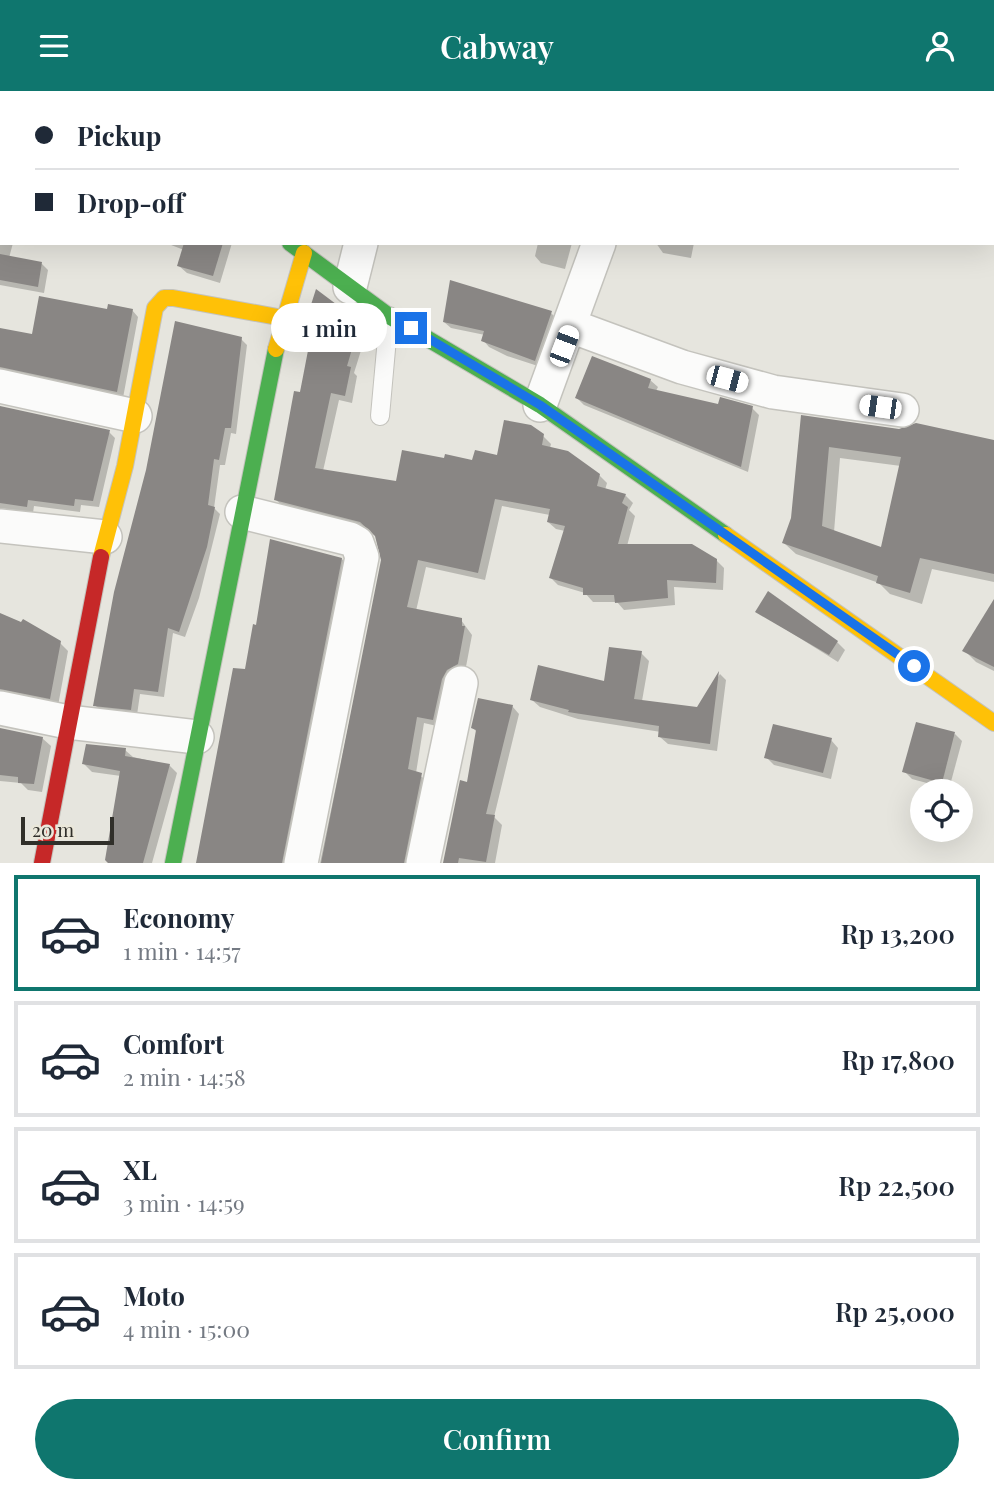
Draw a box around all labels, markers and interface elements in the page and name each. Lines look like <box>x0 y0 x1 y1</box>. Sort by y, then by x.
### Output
text: Cabway <box>440 24 554 67</box>
icon: menu <box>35 27 73 65</box>
icon: person <box>921 27 959 65</box>
text: Pickup <box>77 118 161 153</box>
text: Drop-off <box>77 185 184 220</box>
callout: 1 min <box>271 303 386 353</box>
text: 1 min <box>301 312 357 343</box>
route end <box>395 312 427 344</box>
car <box>547 323 582 369</box>
car <box>704 363 751 395</box>
car <box>858 394 903 420</box>
route start <box>898 650 930 682</box>
map controls <box>910 779 973 842</box>
button: locate <box>910 779 973 842</box>
scale bar <box>21 814 114 846</box>
text: 20 m <box>32 816 74 842</box>
text: Economy <box>123 900 234 935</box>
icon: car <box>39 902 102 965</box>
text: Rp 13,200 <box>841 916 955 951</box>
text: 1 min · 14:57 <box>123 935 241 966</box>
text: Comfort <box>123 1026 224 1061</box>
icon: car <box>39 1028 102 1091</box>
text: Rp 17,800 <box>842 1042 955 1077</box>
text: 2 min · 14:58 <box>123 1061 246 1092</box>
text: XL <box>123 1152 157 1187</box>
icon: car <box>39 1154 102 1217</box>
text: Rp 22,500 <box>838 1168 955 1203</box>
text: 3 min · 14:59 <box>123 1187 245 1218</box>
text: Moto <box>123 1278 185 1313</box>
icon: car <box>39 1280 102 1343</box>
text: Rp 25,000 <box>835 1294 955 1329</box>
text: 4 min · 15:00 <box>123 1313 250 1344</box>
button: Confirm <box>35 1399 959 1479</box>

